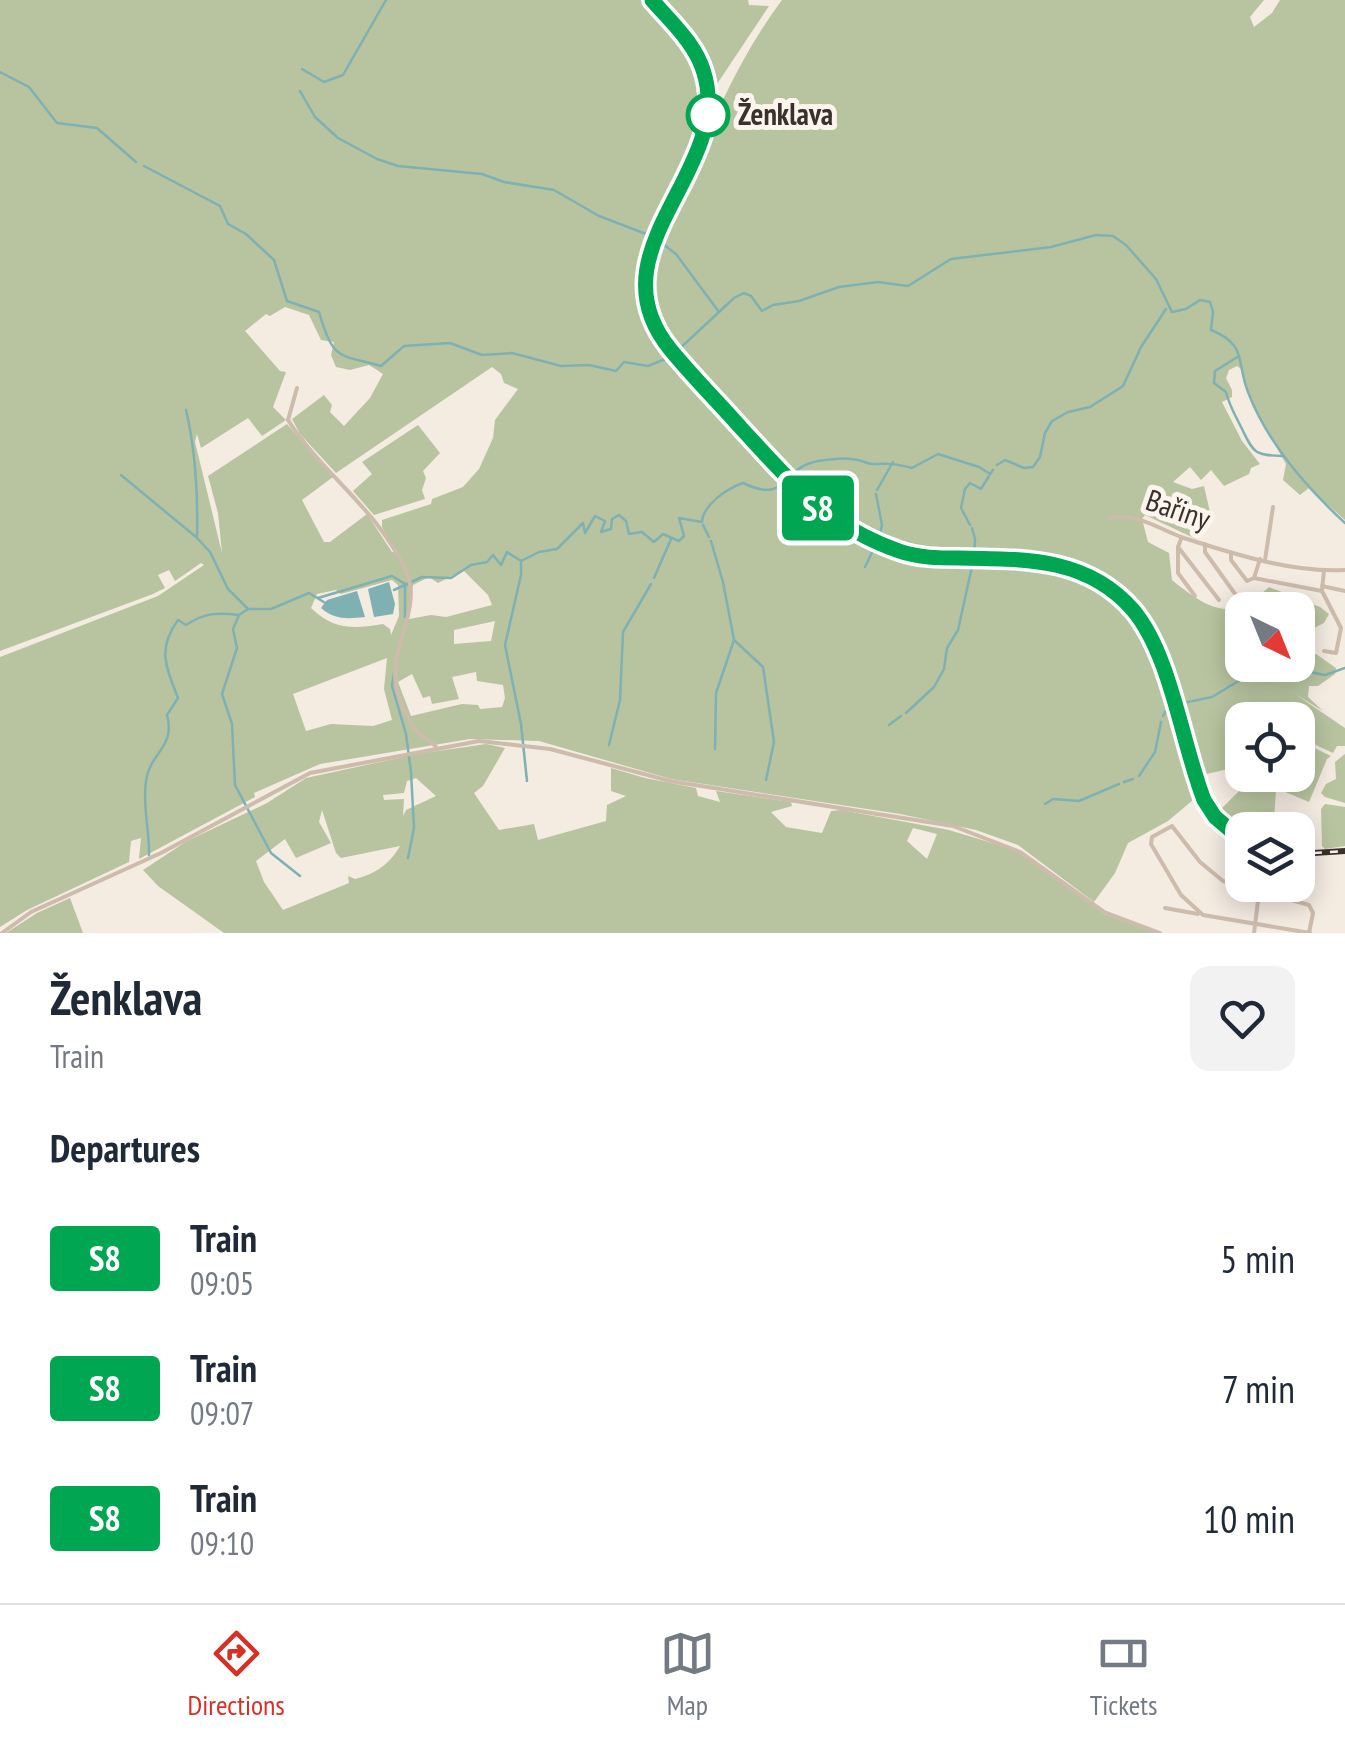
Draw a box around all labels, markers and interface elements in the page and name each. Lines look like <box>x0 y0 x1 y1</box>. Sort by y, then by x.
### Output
marker: Ženklava <box>687 94 729 136</box>
place label: Ženklava <box>738 94 833 133</box>
line badge: S8 <box>773 476 863 540</box>
street label: Bařiny <box>1141 480 1216 538</box>
text: S8 <box>802 485 834 531</box>
north arrow <box>1225 592 1315 682</box>
map controls <box>1225 592 1315 902</box>
button: locate <box>1225 702 1315 792</box>
button: layers <box>1225 812 1315 902</box>
text: Ženklava <box>50 966 202 1028</box>
button: heart <box>1190 966 1295 1071</box>
text: Train <box>50 1035 104 1077</box>
text: Departures <box>50 1123 200 1172</box>
text: Train <box>190 1213 257 1262</box>
text: 5 min <box>1220 1234 1295 1283</box>
text: S8 <box>89 1235 121 1281</box>
text: 09:05 <box>190 1262 254 1304</box>
text: Train <box>190 1343 257 1392</box>
text: 7 min <box>1222 1364 1295 1413</box>
text: S8 <box>89 1365 121 1411</box>
text: 09:07 <box>190 1392 254 1434</box>
text: Train <box>190 1473 257 1522</box>
text: 10 min <box>1203 1494 1295 1543</box>
text: S8 <box>89 1495 121 1541</box>
text: 09:10 <box>190 1522 254 1564</box>
tab: Directions <box>187 1626 285 1723</box>
tab: Map <box>660 1626 715 1723</box>
tab: Tickets <box>1090 1626 1158 1723</box>

